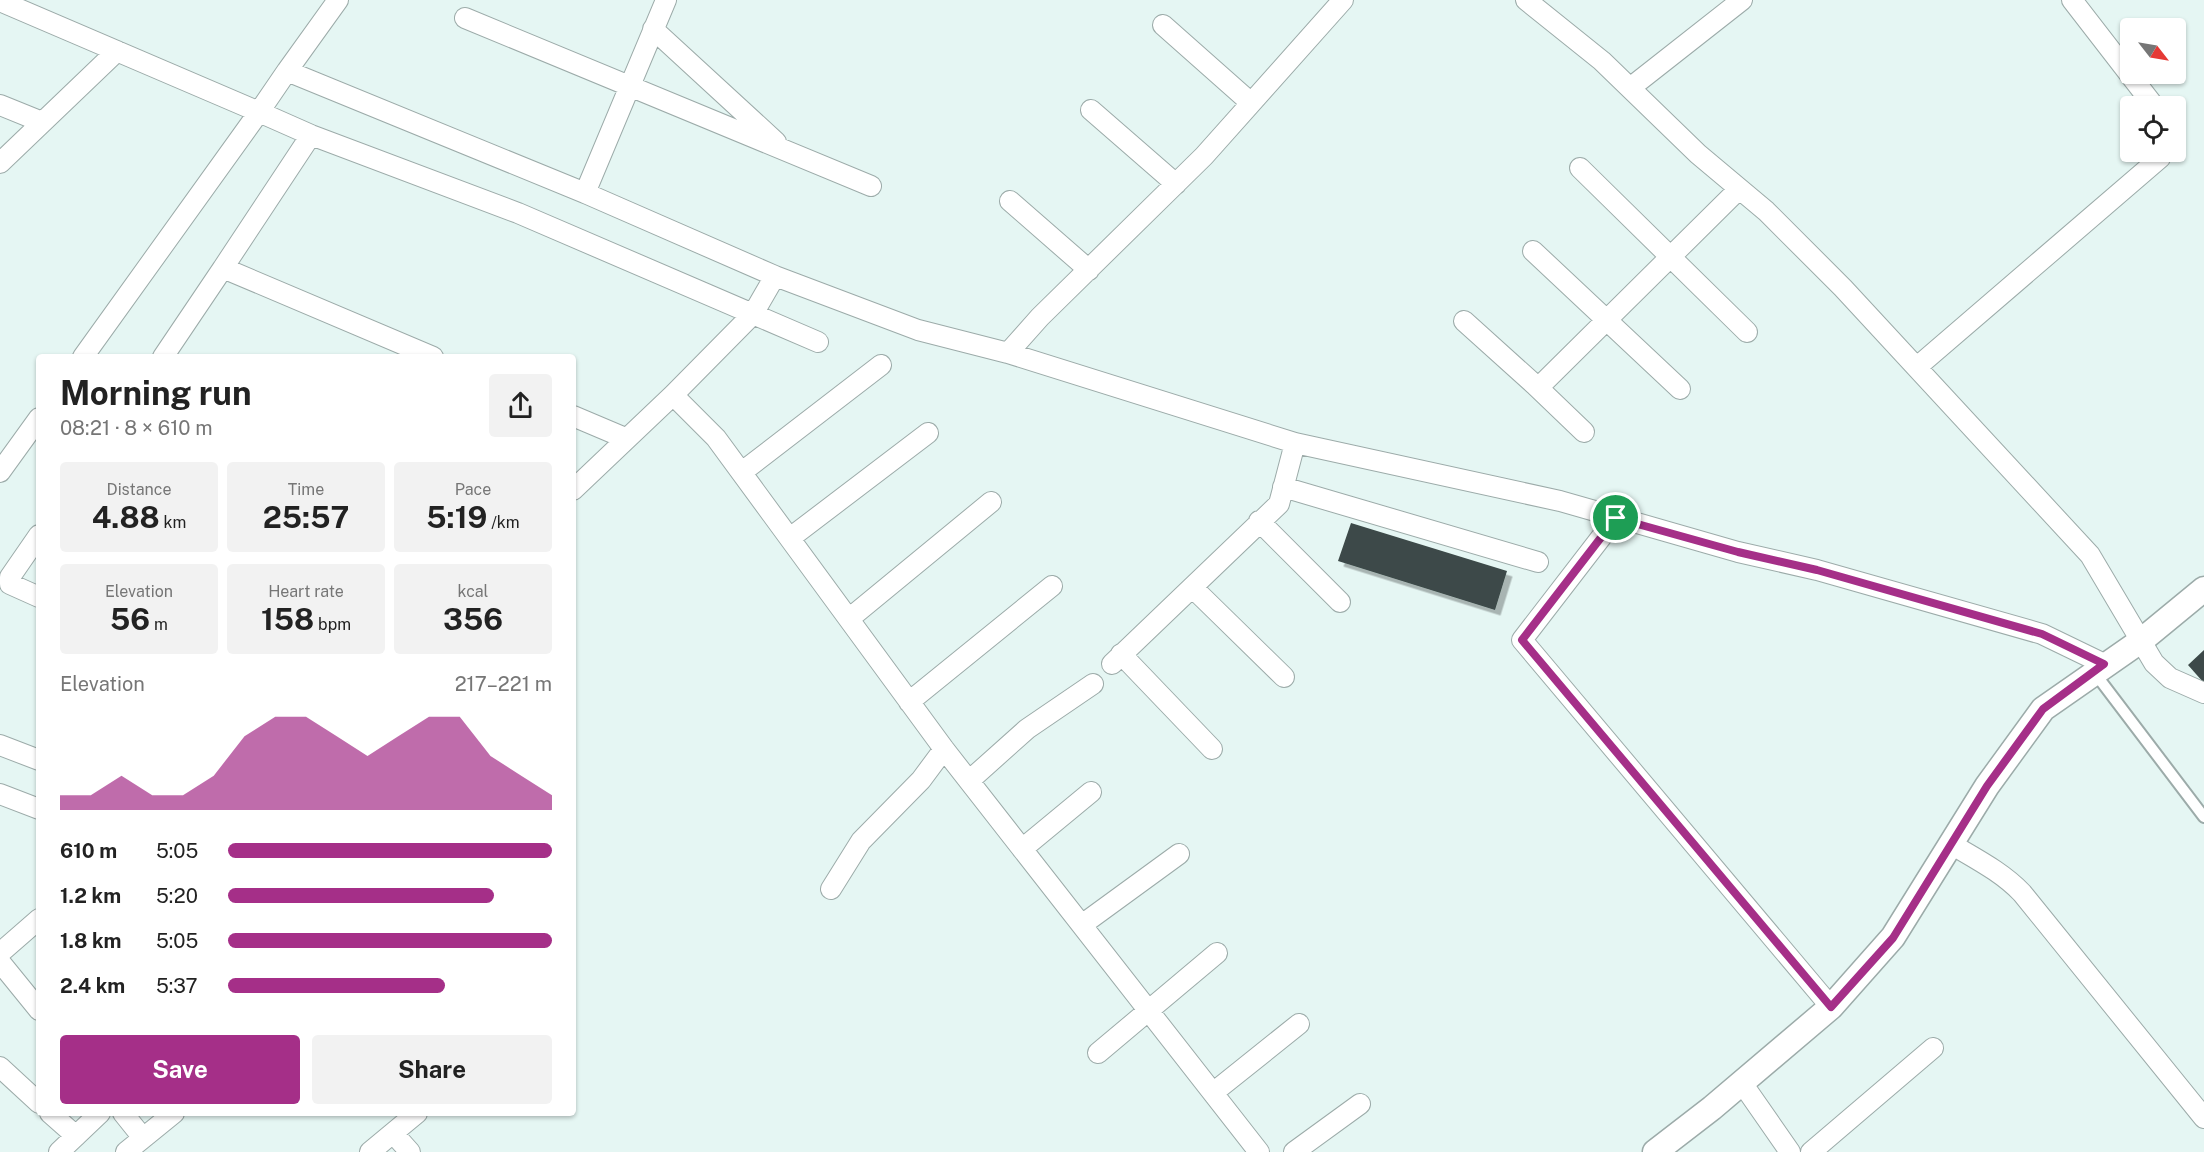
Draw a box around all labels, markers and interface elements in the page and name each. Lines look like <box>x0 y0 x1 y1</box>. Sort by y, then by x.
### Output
north arrow <box>2120 18 2186 84</box>
map controls <box>2120 18 2186 162</box>
button: locate <box>2120 96 2186 162</box>
text: Morning run <box>60 374 252 412</box>
button: share <box>489 374 552 437</box>
text: 08:21 · 8 × 610 m <box>60 416 213 440</box>
text: Distance <box>107 480 171 499</box>
text: Time <box>288 480 324 499</box>
text: Pace <box>455 480 491 499</box>
pin <box>1590 492 1641 543</box>
text: 4.88 <box>92 499 160 535</box>
text: 25:57 <box>263 499 349 535</box>
text: 5:19 <box>426 499 487 535</box>
icon: arrive <box>1599 501 1632 534</box>
text: km <box>160 513 186 532</box>
text: /km <box>487 513 520 532</box>
text: Elevation <box>105 582 173 601</box>
text: Heart rate <box>268 582 344 601</box>
text: kcal <box>458 582 488 601</box>
text: 56 <box>110 601 150 637</box>
text: 158 <box>261 601 314 637</box>
text: 356 <box>443 601 503 637</box>
text: m <box>150 615 168 634</box>
text: bpm <box>314 615 351 634</box>
text: Elevation <box>60 672 145 696</box>
text: 217–221 m <box>455 672 552 696</box>
text: 610 m <box>60 839 117 863</box>
text: 5:05 <box>156 839 198 863</box>
text: 1.2 km <box>60 884 121 908</box>
text: 5:20 <box>156 884 198 908</box>
text: 1.8 km <box>60 929 121 953</box>
text: 5:05 <box>156 929 198 953</box>
text: 2.4 km <box>60 974 125 998</box>
text: 5:37 <box>156 974 198 998</box>
button: Save <box>60 1035 300 1104</box>
button: Share <box>312 1035 552 1104</box>

